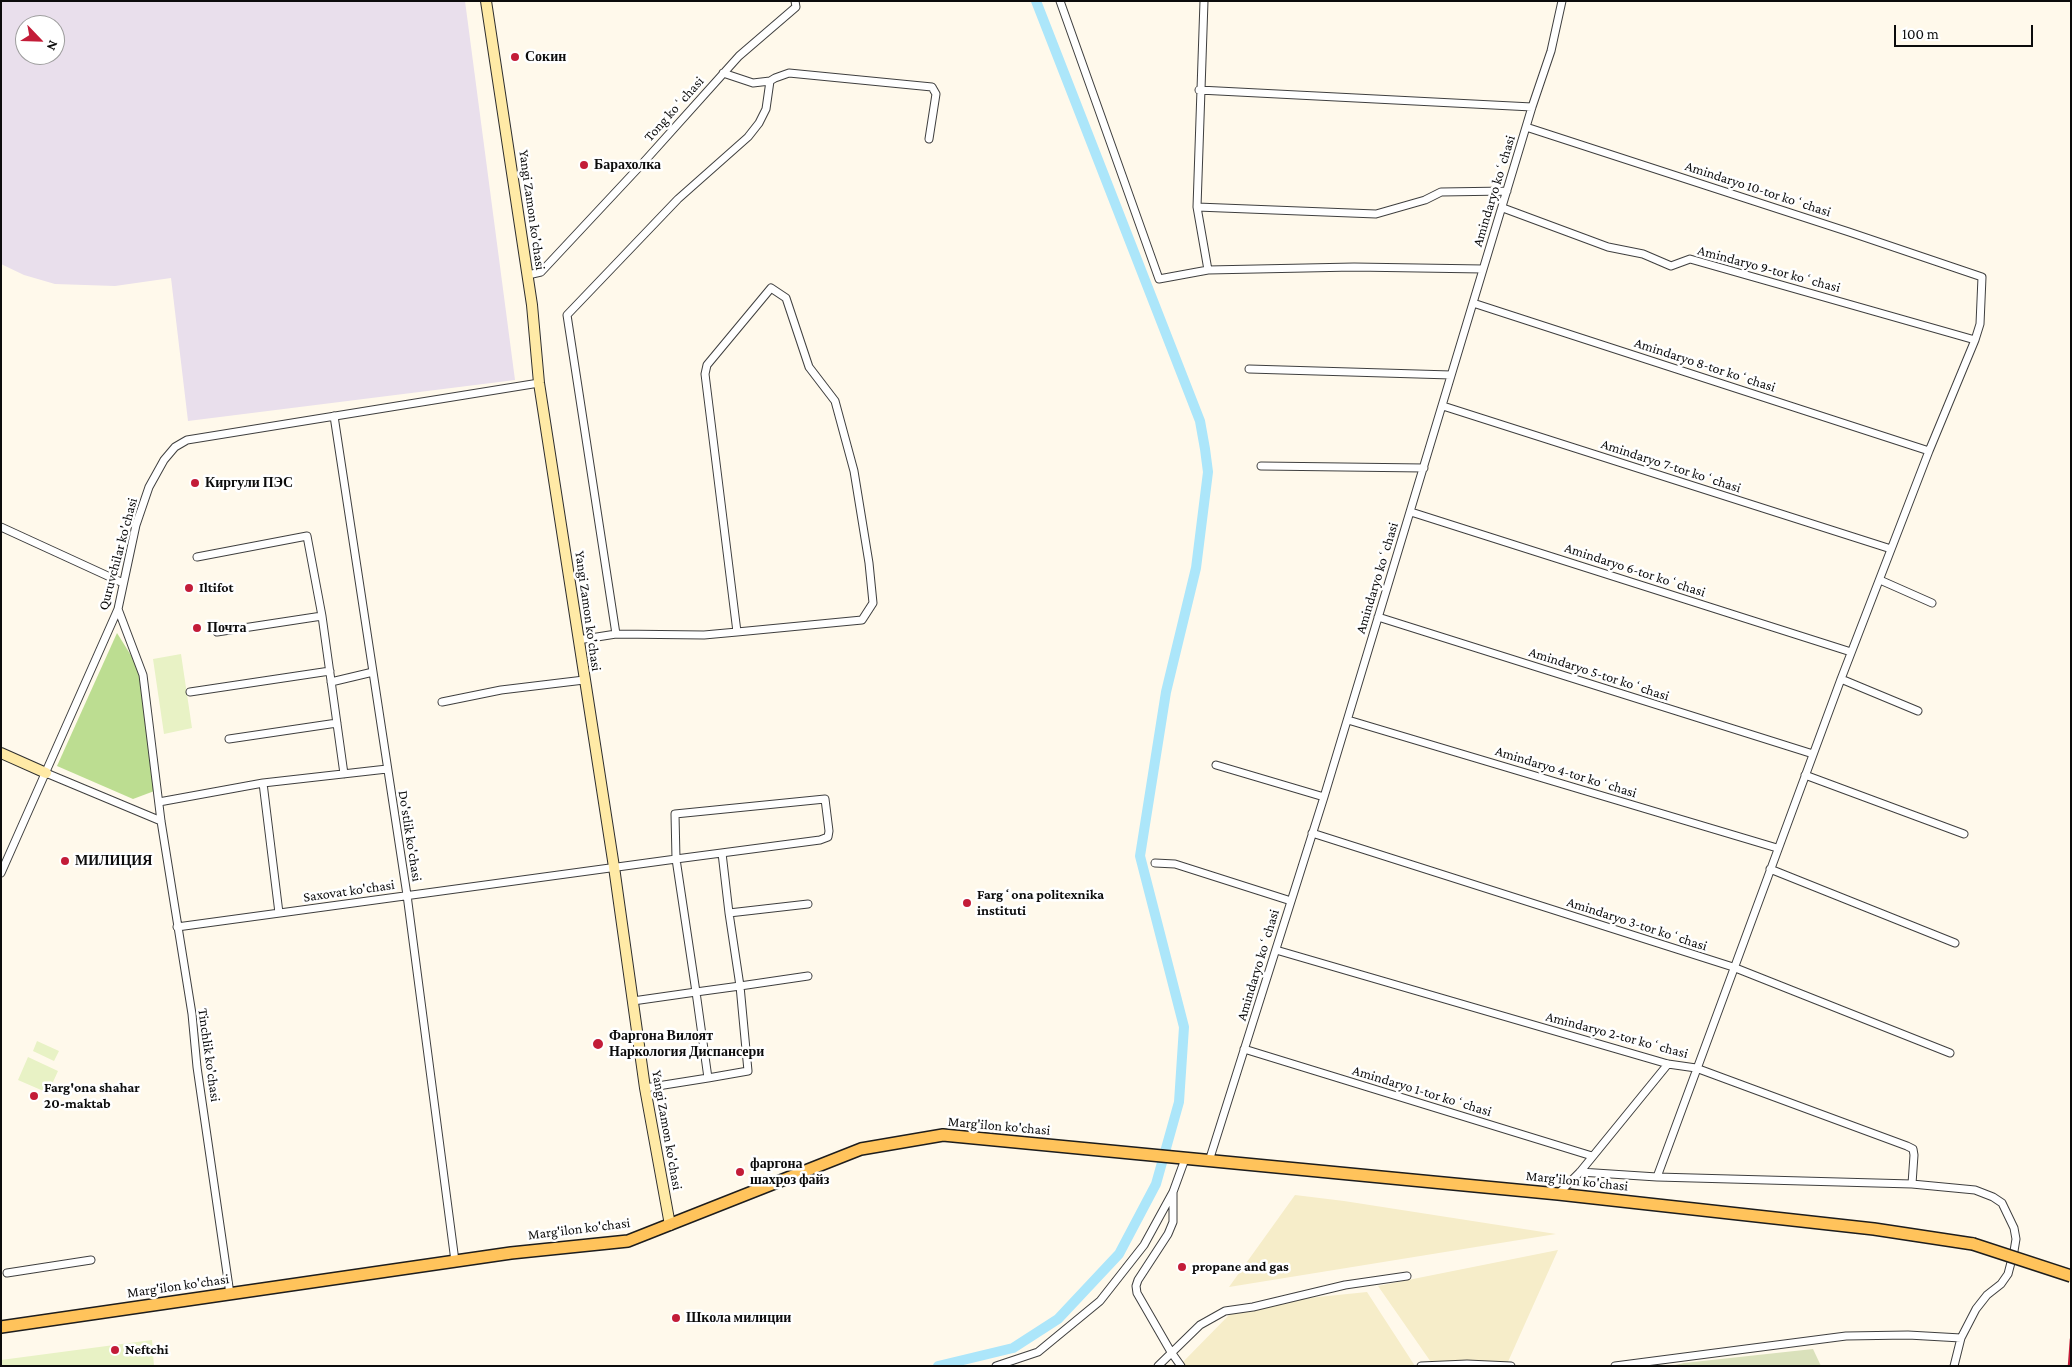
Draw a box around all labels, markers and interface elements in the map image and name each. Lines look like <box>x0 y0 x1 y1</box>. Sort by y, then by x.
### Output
north arrow <box>15 15 65 65</box>
scale bar <box>1897 15 2036 47</box>
text: 100 m <box>1902 26 1939 42</box>
text: N <box>44 38 62 53</box>
place label: Сокин <box>525 49 566 65</box>
marker: Сокин <box>509 51 521 63</box>
street label: Tong koʻchasi <box>640 73 708 145</box>
street label: Amindaryo koʻchasi <box>1469 133 1519 249</box>
street label: Yangi Zamon ko'chasi <box>515 149 549 271</box>
place label: Барахолка <box>594 157 661 173</box>
street label: Amindaryo 10-tor koʻchasi <box>1683 157 1833 221</box>
marker: Барахолка <box>578 159 590 171</box>
street label: Amindaryo 9-tor koʻchasi <box>1696 242 1842 296</box>
street label: Amindaryo 8-tor koʻchasi <box>1632 334 1778 396</box>
street label: Amindaryo 7-tor koʻchasi <box>1599 435 1743 497</box>
place label: Киргули ПЭС <box>205 475 293 491</box>
marker: Киргули ПЭС <box>189 477 201 489</box>
street label: Quruvchilar ko'chasi <box>95 496 141 612</box>
street label: Amindaryo koʻchasi <box>1352 520 1402 636</box>
street label: Amindaryo 6-tor koʻchasi <box>1562 539 1708 601</box>
street label: Yangi Zamon ko'chasi <box>571 550 605 672</box>
place label: Iltifot <box>199 580 234 596</box>
marker: Iltifot <box>183 582 195 594</box>
place label: Почта <box>207 620 246 636</box>
marker: Почта <box>191 622 203 634</box>
street label: Amindaryo 5-tor koʻchasi <box>1527 643 1671 705</box>
street label: Amindaryo 4-tor koʻchasi <box>1493 742 1639 802</box>
street label: Do'stlik ko'chasi <box>395 789 425 883</box>
place label: МИЛИЦИЯ <box>75 853 152 869</box>
marker: МИЛИЦИЯ <box>59 855 71 867</box>
street label: Saxovat ko'chasi <box>302 876 396 906</box>
place label: Fargʻona politexnika instituti <box>977 887 1104 920</box>
street label: Amindaryo 3-tor koʻchasi <box>1565 893 1709 955</box>
marker: Fargʻona politexnika instituti <box>961 897 973 909</box>
street label: Amindaryo koʻchasi <box>1233 907 1283 1023</box>
street label: Tinchlik ko'chasi <box>194 1007 224 1103</box>
street label: Amindaryo 2-tor koʻchasi <box>1544 1008 1690 1062</box>
place label: Фаргона Вилоят Наркология Диспансери <box>609 1028 764 1060</box>
marker: Фаргона Вилоят Наркология Диспансери <box>591 1037 605 1051</box>
street label: Amindaryo 1-tor koʻchasi <box>1350 1062 1494 1120</box>
street label: Yangi Zamon ko'chasi <box>648 1069 686 1191</box>
place label: Farg'ona shahar 20-maktab <box>44 1080 140 1112</box>
marker: Farg'ona shahar 20-maktab <box>28 1090 40 1102</box>
street label: Marg'ilon ko'chasi <box>947 1113 1051 1139</box>
place label: фаргона шахроз файз <box>750 1156 829 1188</box>
marker: фаргона шахроз файз <box>734 1166 746 1178</box>
street label: Marg'ilon ko'chasi <box>1525 1167 1629 1195</box>
street label: Marg'ilon ko'chasi <box>527 1214 631 1244</box>
place label: propane and gas <box>1192 1259 1289 1275</box>
marker: propane and gas <box>1176 1261 1188 1273</box>
street label: Marg'ilon ko'chasi <box>126 1271 230 1301</box>
place label: Школа милиции <box>686 1310 791 1326</box>
marker: Школа милиции <box>670 1312 682 1324</box>
place label: Neftchi <box>125 1342 169 1358</box>
marker: Neftchi <box>109 1344 121 1356</box>

